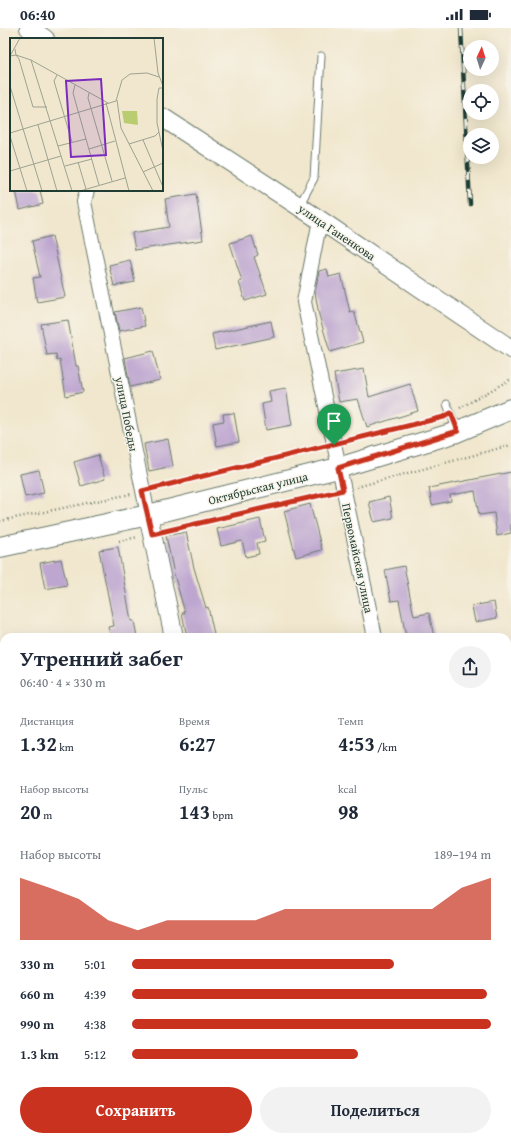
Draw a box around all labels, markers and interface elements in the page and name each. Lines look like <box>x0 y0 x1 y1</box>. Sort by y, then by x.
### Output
text: 06:40 <box>20 4 55 25</box>
inset map <box>10 38 163 191</box>
north arrow <box>463 40 499 76</box>
map controls <box>463 40 499 164</box>
button: locate <box>463 84 499 120</box>
button: layers <box>463 128 499 164</box>
street label: улица Ганенкова <box>294 199 379 264</box>
street label: улица Победы <box>111 374 143 453</box>
pin <box>317 404 351 445</box>
icon: arrive <box>323 410 345 432</box>
street label: Октябрьская улица <box>206 467 310 509</box>
street label: Первомайская улица <box>338 502 378 615</box>
text: Утренний забег <box>20 642 183 674</box>
button: share <box>449 646 491 688</box>
text: 06:40 · 4 × 330 m <box>20 673 106 692</box>
text: Дистанция <box>20 713 74 729</box>
text: Время <box>179 713 210 729</box>
text: Темп <box>338 713 363 729</box>
text: 1.32 <box>20 729 57 758</box>
text: 6:27 <box>179 729 216 758</box>
text: 4:53 <box>338 729 375 758</box>
text: km <box>57 739 74 755</box>
text: /km <box>375 739 397 755</box>
text: Набор высоты <box>20 781 89 797</box>
text: Пульс <box>179 781 208 797</box>
text: kcal <box>338 781 357 797</box>
text: 20 <box>20 797 41 826</box>
text: 143 <box>179 797 210 826</box>
text: 98 <box>338 797 359 826</box>
text: m <box>41 807 52 823</box>
text: bpm <box>210 807 233 823</box>
text: Набор высоты <box>20 845 101 864</box>
text: 189–194 m <box>434 845 491 864</box>
text: 330 m <box>20 955 54 974</box>
text: 5:01 <box>84 955 106 974</box>
text: 660 m <box>20 985 54 1004</box>
text: 4:39 <box>84 985 106 1004</box>
text: 990 m <box>20 1015 54 1034</box>
text: 4:38 <box>84 1015 106 1034</box>
text: 1.3 km <box>20 1045 59 1064</box>
text: 5:12 <box>84 1045 106 1064</box>
button: Сохранить <box>20 1087 252 1133</box>
button: Поделиться <box>260 1087 491 1133</box>

